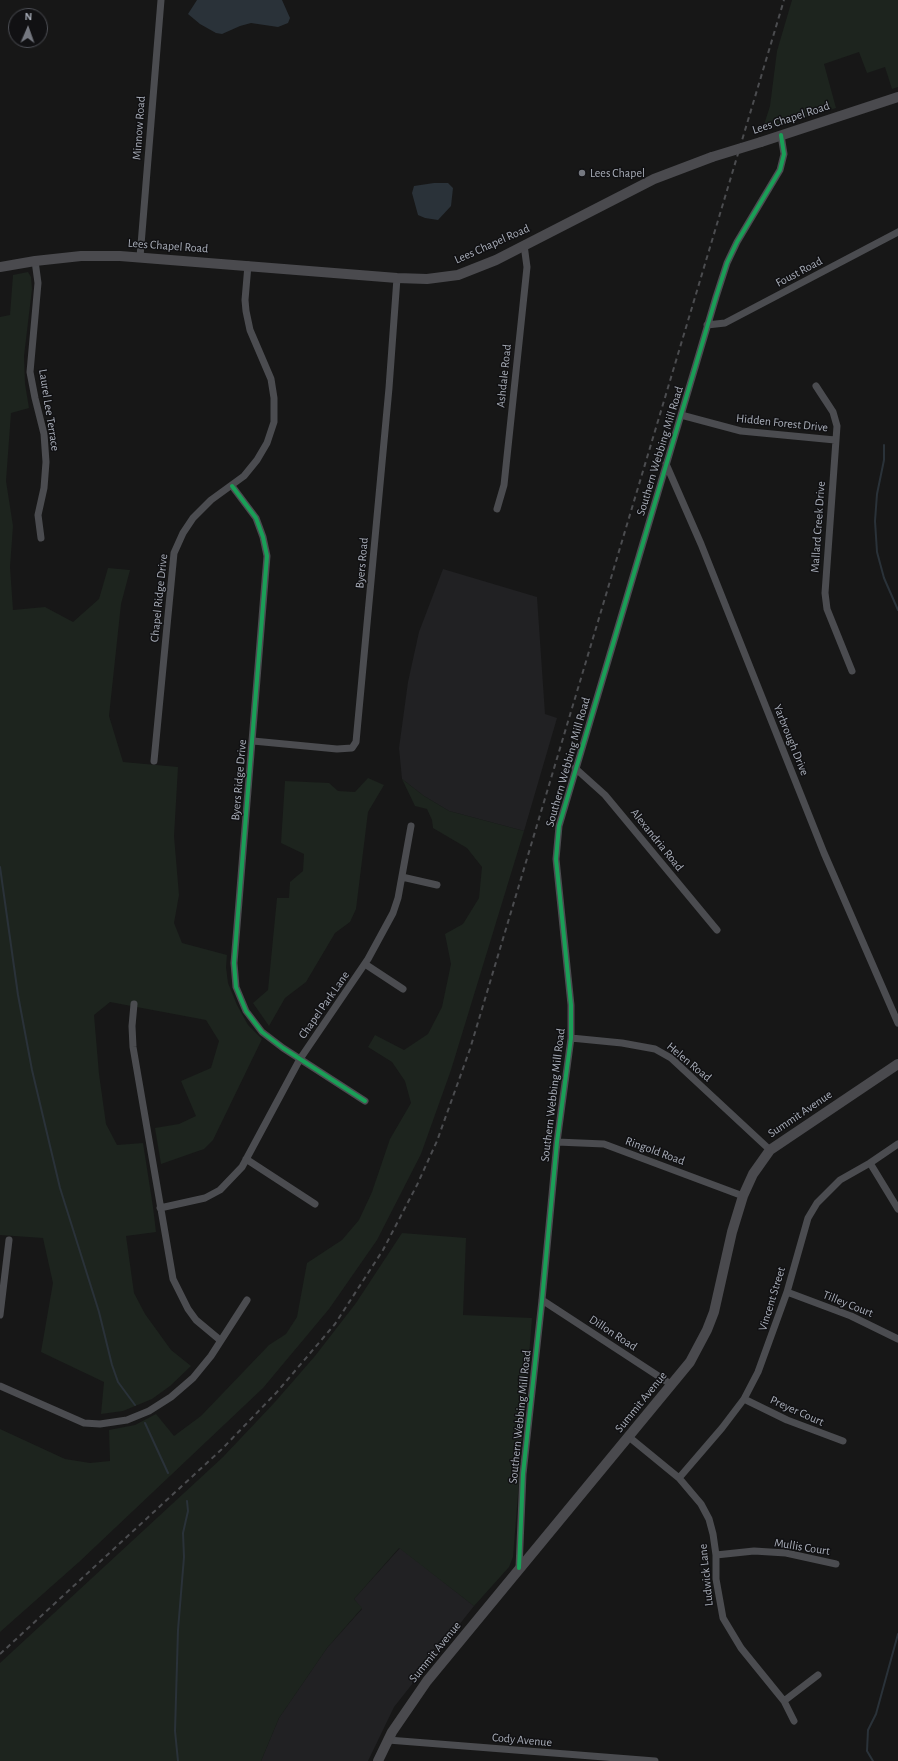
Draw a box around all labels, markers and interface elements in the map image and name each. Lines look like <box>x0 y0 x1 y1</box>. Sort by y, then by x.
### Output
north arrow <box>8 8 48 48</box>
text: N <box>24 11 32 22</box>
street label: Minnow Road <box>130 95 148 161</box>
street label: Lees Chapel Road <box>750 99 832 137</box>
place label: Lees Chapel <box>590 166 645 180</box>
marker: Lees Chapel <box>577 168 587 178</box>
street label: Lees Chapel Road <box>452 221 532 267</box>
street label: Lees Chapel Road <box>127 236 209 256</box>
street label: Foust Road <box>773 254 825 290</box>
street label: Ashdale Road <box>494 344 514 408</box>
street label: Laurel Lee Terrace <box>35 368 63 452</box>
street label: Southern Webbing Mill Road <box>633 385 687 517</box>
street label: Hidden Forest Drive <box>735 411 829 435</box>
street label: Mallard Creek Drive <box>808 481 828 573</box>
street label: Byers Road <box>353 537 371 589</box>
street label: Chapel Ridge Drive <box>147 553 171 643</box>
street label: Southern Webbing Mill Road <box>543 696 593 828</box>
street label: Yarbrough Drive <box>770 702 812 778</box>
street label: Byers Ridge Drive <box>228 739 250 821</box>
street label: Alexandria Road <box>627 806 687 874</box>
street label: Chapel Park Lane <box>295 968 353 1042</box>
street label: Southern Webbing Mill Road <box>538 1028 568 1162</box>
street label: Helen Road <box>664 1039 714 1085</box>
street label: Summit Avenue <box>765 1087 835 1141</box>
street label: Ringold Road <box>623 1134 687 1168</box>
street label: Vincent Street <box>755 1265 789 1333</box>
street label: Tilley Court <box>821 1287 875 1321</box>
street label: Dillon Road <box>586 1312 640 1354</box>
street label: Southern Webbing Mill Road <box>506 1350 534 1484</box>
street label: Summit Avenue <box>612 1369 670 1435</box>
street label: Preyer Court <box>768 1393 826 1429</box>
street label: Mullis Court <box>773 1535 831 1559</box>
street label: Ludwick Lane <box>696 1543 716 1607</box>
street label: Summit Avenue <box>406 1619 464 1685</box>
street label: Cody Avenue <box>491 1730 553 1750</box>

